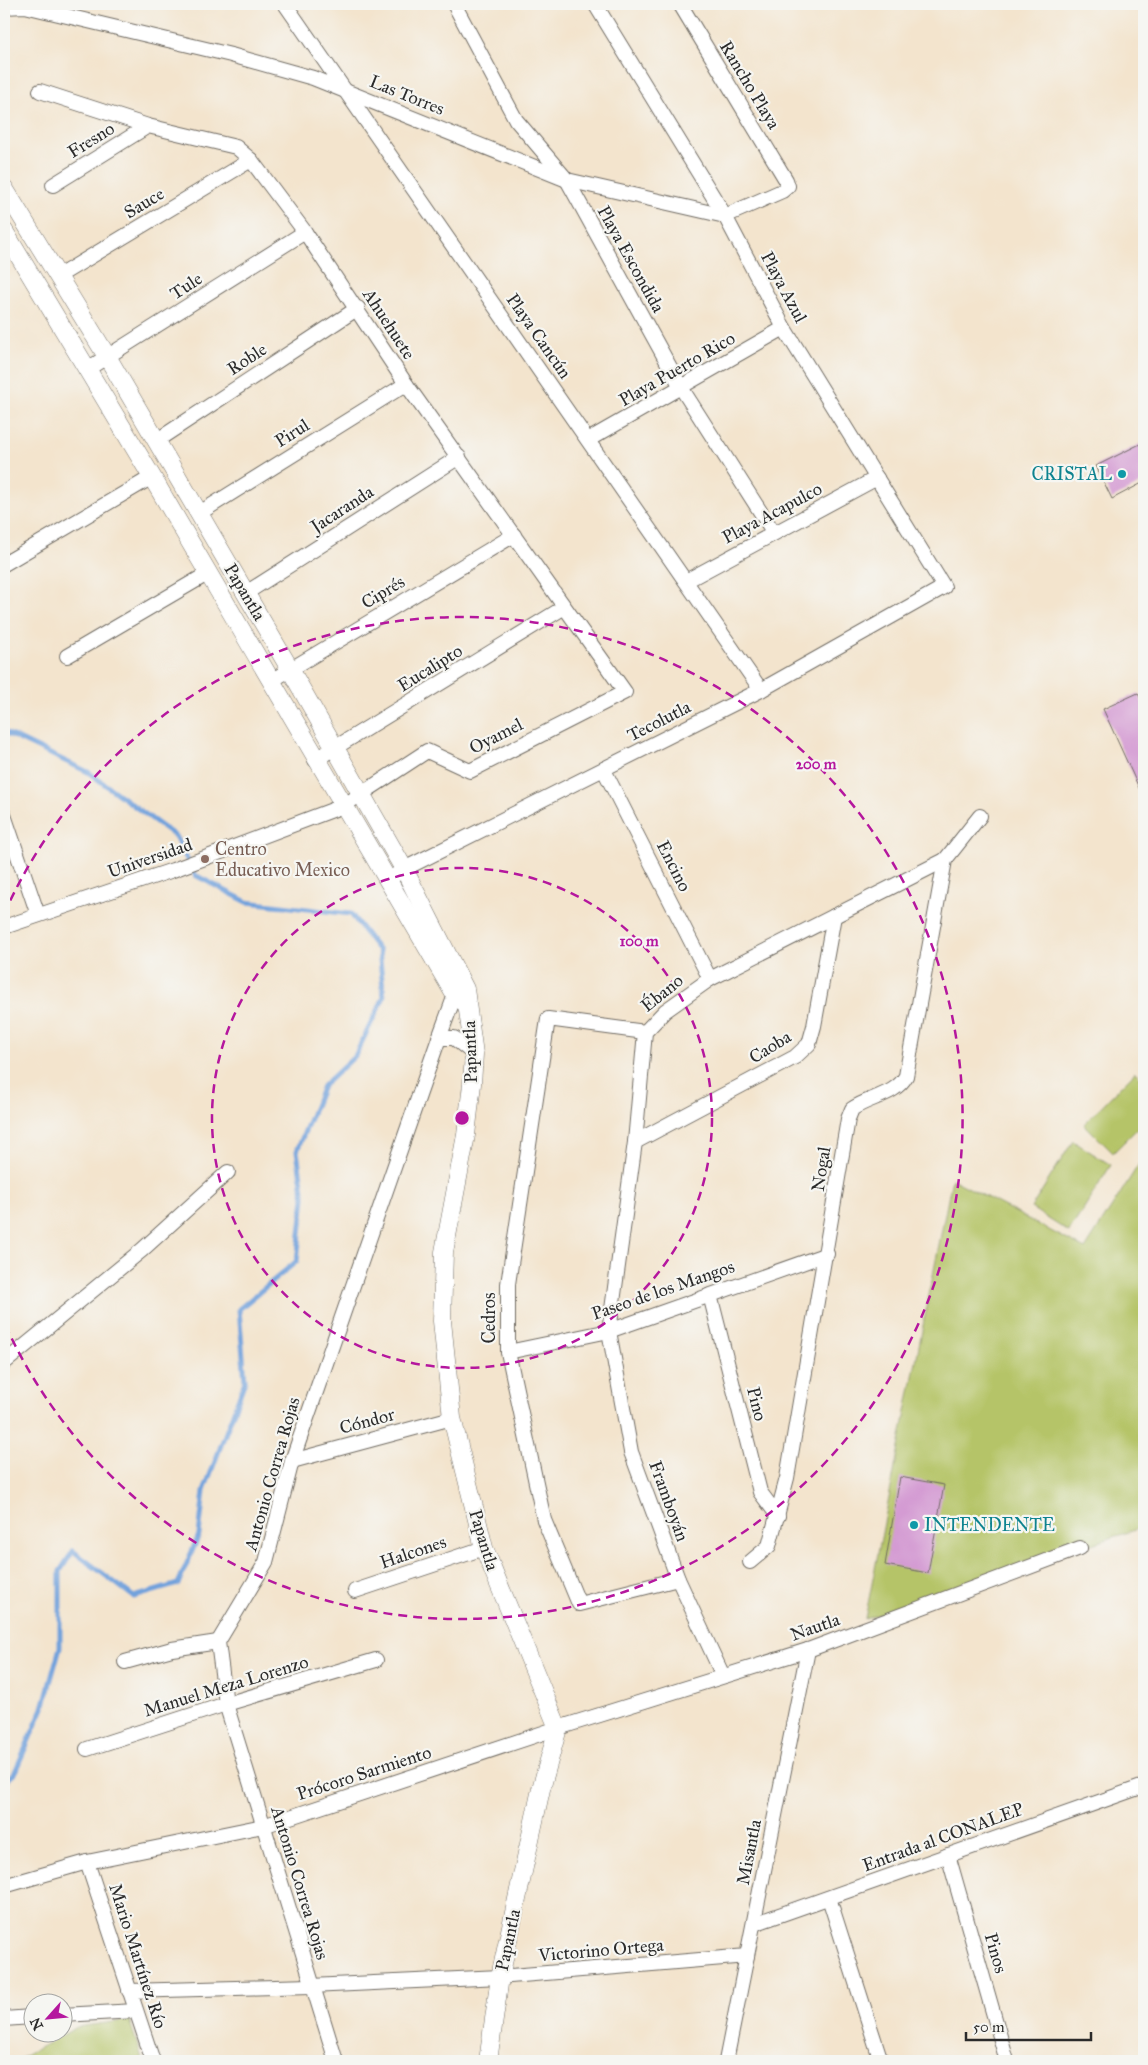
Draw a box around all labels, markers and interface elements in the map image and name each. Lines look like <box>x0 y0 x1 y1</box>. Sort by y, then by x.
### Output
street label: Rancho Playa <box>715 37 785 133</box>
street label: Las Torres <box>366 70 448 120</box>
street label: Fresno <box>64 117 118 163</box>
street label: Sauce <box>120 183 168 223</box>
street label: Playa Escondida <box>593 202 670 317</box>
street label: Playa Azul <box>756 248 812 326</box>
street label: Tule <box>166 268 206 304</box>
street label: Ahuehuete <box>357 284 420 364</box>
street label: Playa Cancún <box>502 289 577 383</box>
street label: Playa Puerto Rico <box>615 327 739 411</box>
street label: Roble <box>223 338 271 380</box>
street label: Pirul <box>271 414 313 452</box>
place label: CRISTAL <box>1032 463 1113 485</box>
marker: CRISTAL <box>1116 468 1128 480</box>
street label: Playa Acapulco <box>718 478 826 548</box>
street label: Jacaranda <box>305 480 378 539</box>
street label: Papantla <box>219 559 271 625</box>
street label: Ciprés <box>357 571 409 613</box>
street label: Eucalipto <box>394 640 466 696</box>
street label: Tecolutla <box>624 696 695 746</box>
street label: Oyamel <box>466 713 527 759</box>
text: 200 m <box>796 755 837 773</box>
street label: Universidad <box>105 833 195 883</box>
street label: Encino <box>652 837 696 895</box>
place label: Centro Educativo Mexico <box>215 838 350 881</box>
marker: Centro Educativo Mexico <box>199 853 211 865</box>
text: 100 m <box>619 932 659 950</box>
street label: Ébano <box>635 968 688 1017</box>
street label: Papantla <box>458 1020 482 1084</box>
street label: Caoba <box>745 1025 795 1068</box>
centre of rings <box>453 1109 471 1127</box>
street label: Nogal <box>807 1145 836 1193</box>
street label: Paseo de los Mangos <box>589 1255 738 1326</box>
street label: Cedros <box>478 1292 500 1344</box>
street label: Pino <box>742 1385 772 1423</box>
street label: Antonio Correa Rojas <box>239 1395 304 1554</box>
street label: Cóndor <box>337 1403 397 1439</box>
street label: Framboyán <box>644 1458 694 1545</box>
street label: Papantla <box>464 1507 504 1574</box>
place label: INTENDENTE <box>924 1514 1055 1536</box>
marker: INTENDENTE <box>908 1519 920 1531</box>
street label: Halcones <box>377 1530 449 1574</box>
street label: Nautla <box>787 1608 843 1646</box>
street label: Manuel Meza Lorenzo <box>141 1650 311 1722</box>
street label: Prócoro Sarmiento <box>294 1741 434 1805</box>
street label: Entrada al CONALEP <box>860 1798 1026 1876</box>
street label: Antonio Correa Rojas <box>266 1803 334 1962</box>
street label: Misantla <box>732 1817 766 1887</box>
street label: Mario Martínez Río <box>104 1881 172 2031</box>
street label: Papantla <box>491 1907 525 1973</box>
street label: Pinos <box>980 1930 1012 1976</box>
street label: Victorino Ortega <box>537 1934 665 1968</box>
north arrow <box>22 1992 72 2042</box>
scale bar <box>966 2010 1090 2042</box>
text: N <box>27 2014 47 2033</box>
text: 50 m <box>973 2018 1005 2036</box>

